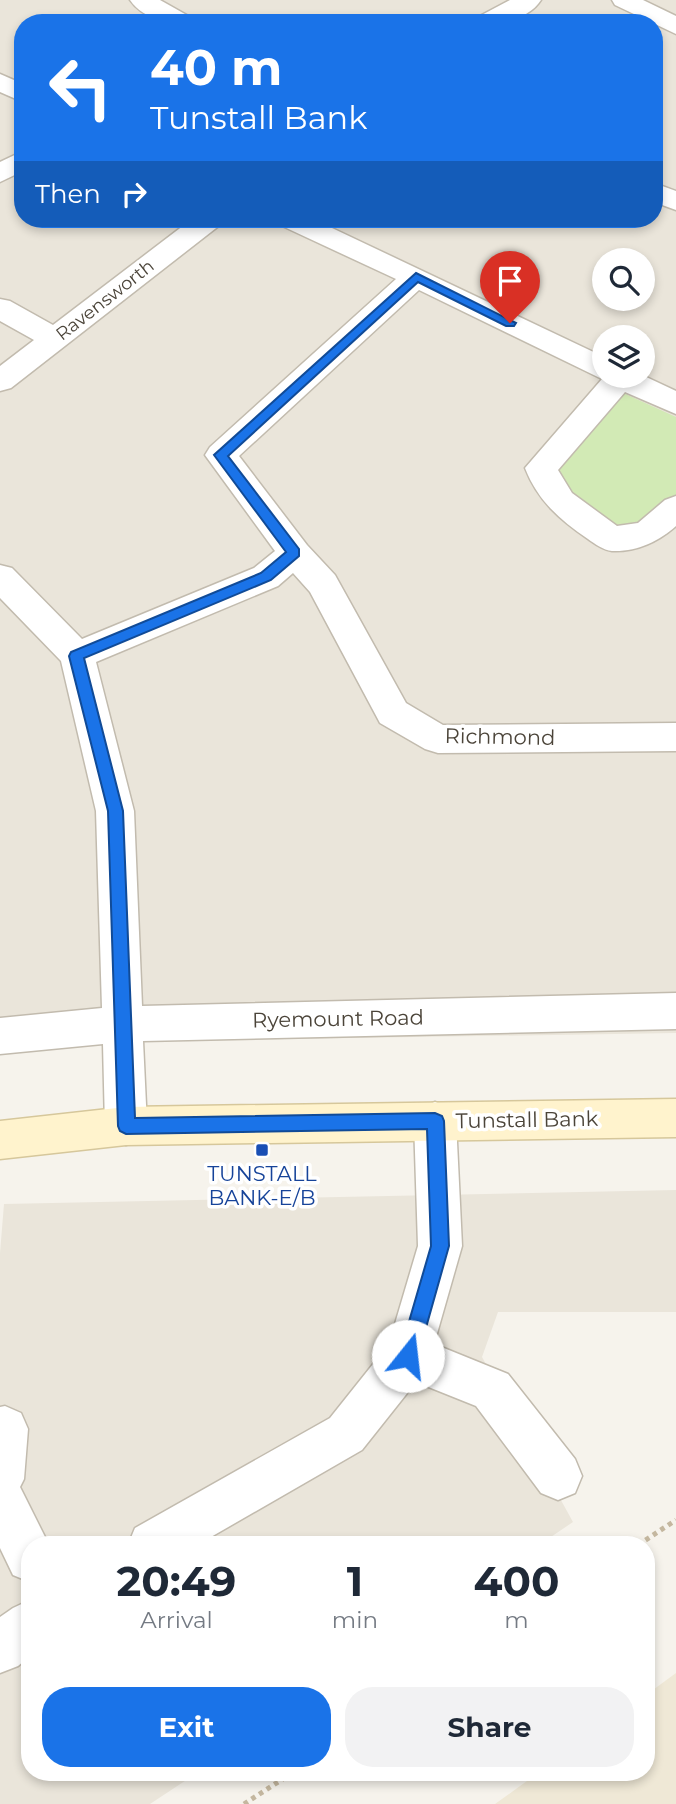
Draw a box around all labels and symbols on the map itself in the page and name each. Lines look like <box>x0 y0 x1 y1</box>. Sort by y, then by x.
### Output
pin <box>480 251 540 323</box>
street label: Ravensworth <box>52 255 158 345</box>
street label: Richmond <box>445 723 556 750</box>
street label: Ryemount Road <box>252 1005 424 1032</box>
street label: Tunstall Bank <box>455 1106 599 1133</box>
marker: TUNSTALL BANK-E/B <box>254 1142 270 1158</box>
place label: TUNSTALL BANK-E/B <box>207 1161 317 1210</box>
position arrow <box>371 1319 445 1393</box>

